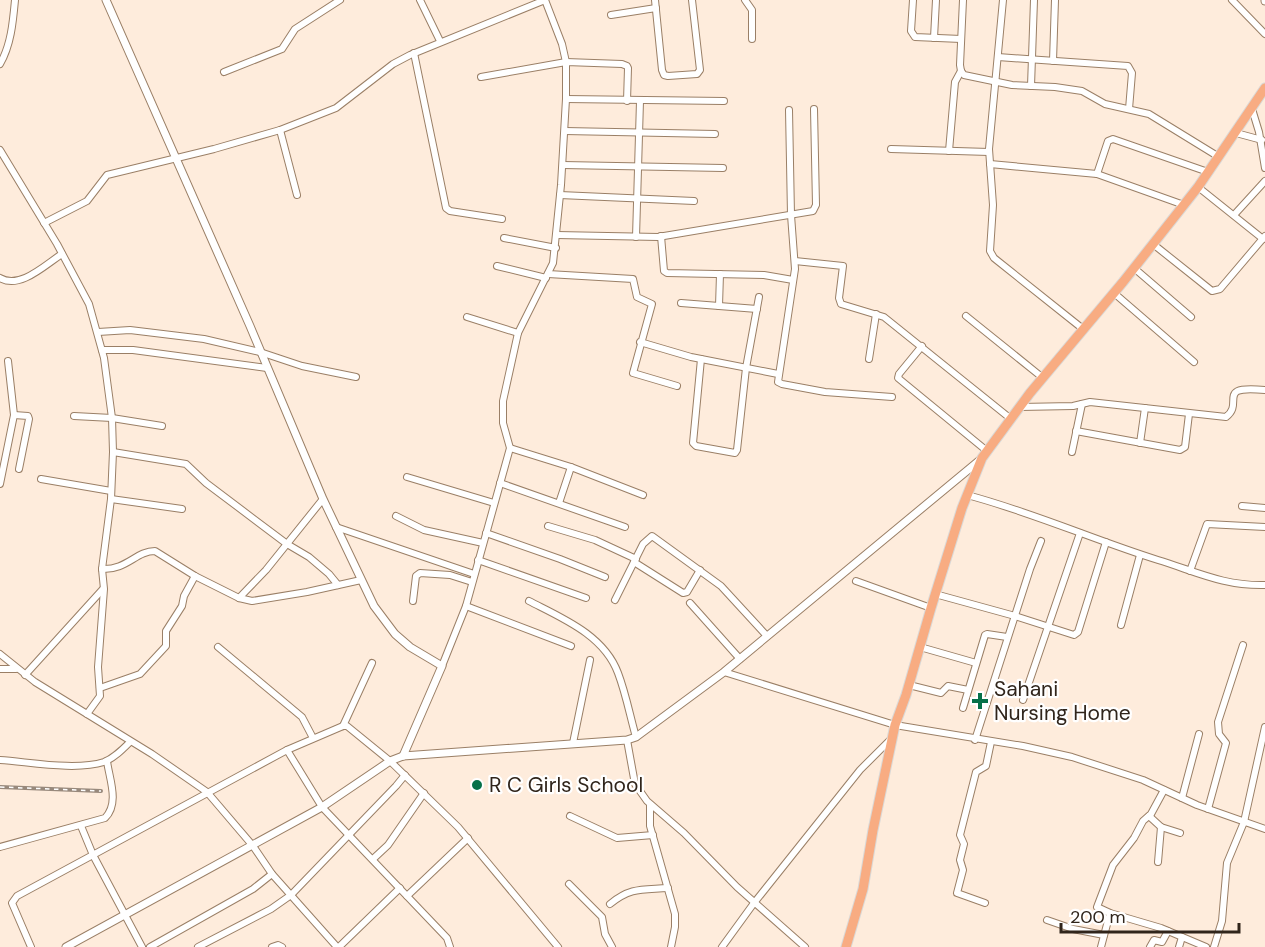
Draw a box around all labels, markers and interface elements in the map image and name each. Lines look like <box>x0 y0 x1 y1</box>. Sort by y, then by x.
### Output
place label: Sahani Nursing Home <box>994 675 1131 727</box>
marker: Sahani Nursing Home <box>971 692 989 710</box>
place label: R C Girls School <box>489 771 643 799</box>
marker: R C Girls School <box>470 778 484 792</box>
scale bar <box>1061 896 1240 934</box>
text: 200 m <box>1070 905 1126 929</box>

